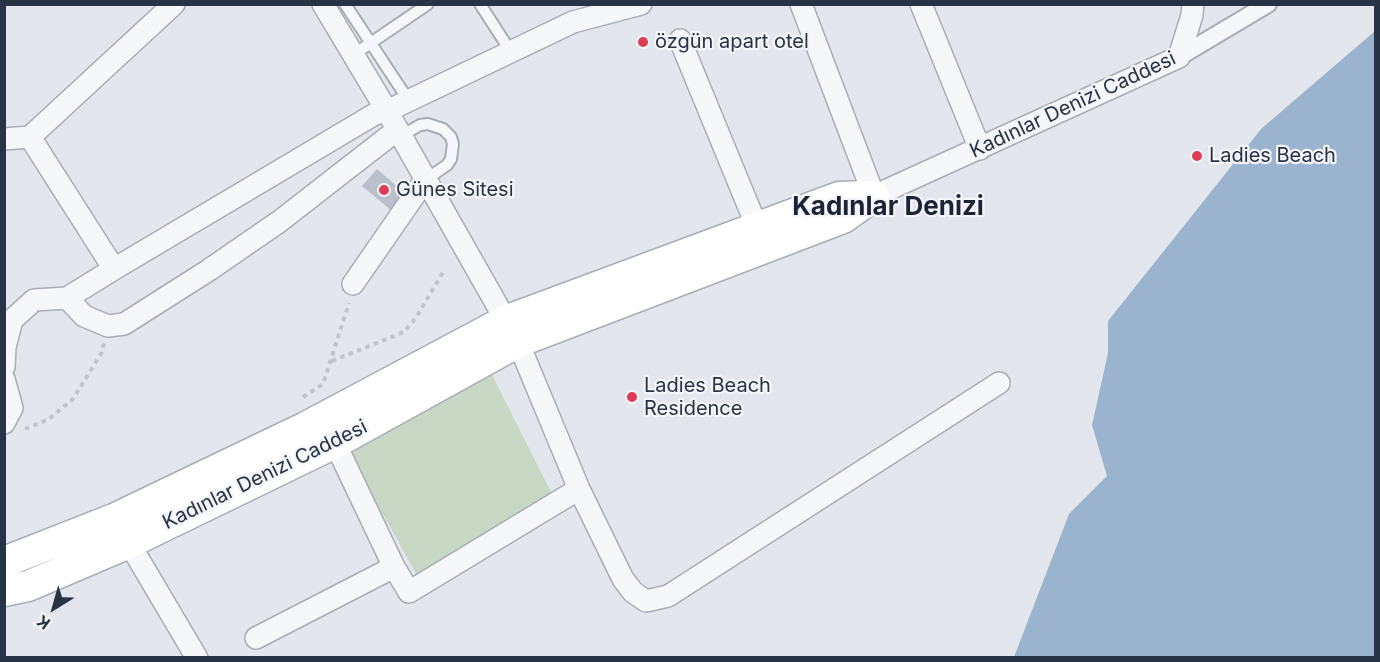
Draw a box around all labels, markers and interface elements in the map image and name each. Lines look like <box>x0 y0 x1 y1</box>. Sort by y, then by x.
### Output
place label: özgün apart otel <box>655 30 809 54</box>
marker: özgün apart otel <box>636 35 650 49</box>
street label: Kadınlar Denizi Caddesi <box>966 47 1180 163</box>
place label: Ladies Beach <box>1209 144 1336 168</box>
marker: Ladies Beach <box>1190 149 1204 163</box>
place label: Günes Sitesi <box>396 178 513 202</box>
marker: Günes Sitesi <box>377 183 391 197</box>
district label: Kadınlar Denizi <box>792 191 984 223</box>
place label: Ladies Beach Residence <box>644 374 771 421</box>
marker: Ladies Beach Residence <box>625 390 639 404</box>
street label: Kadınlar Denizi Caddesi <box>159 415 371 535</box>
north arrow <box>24 578 84 638</box>
text: K <box>33 611 54 634</box>

